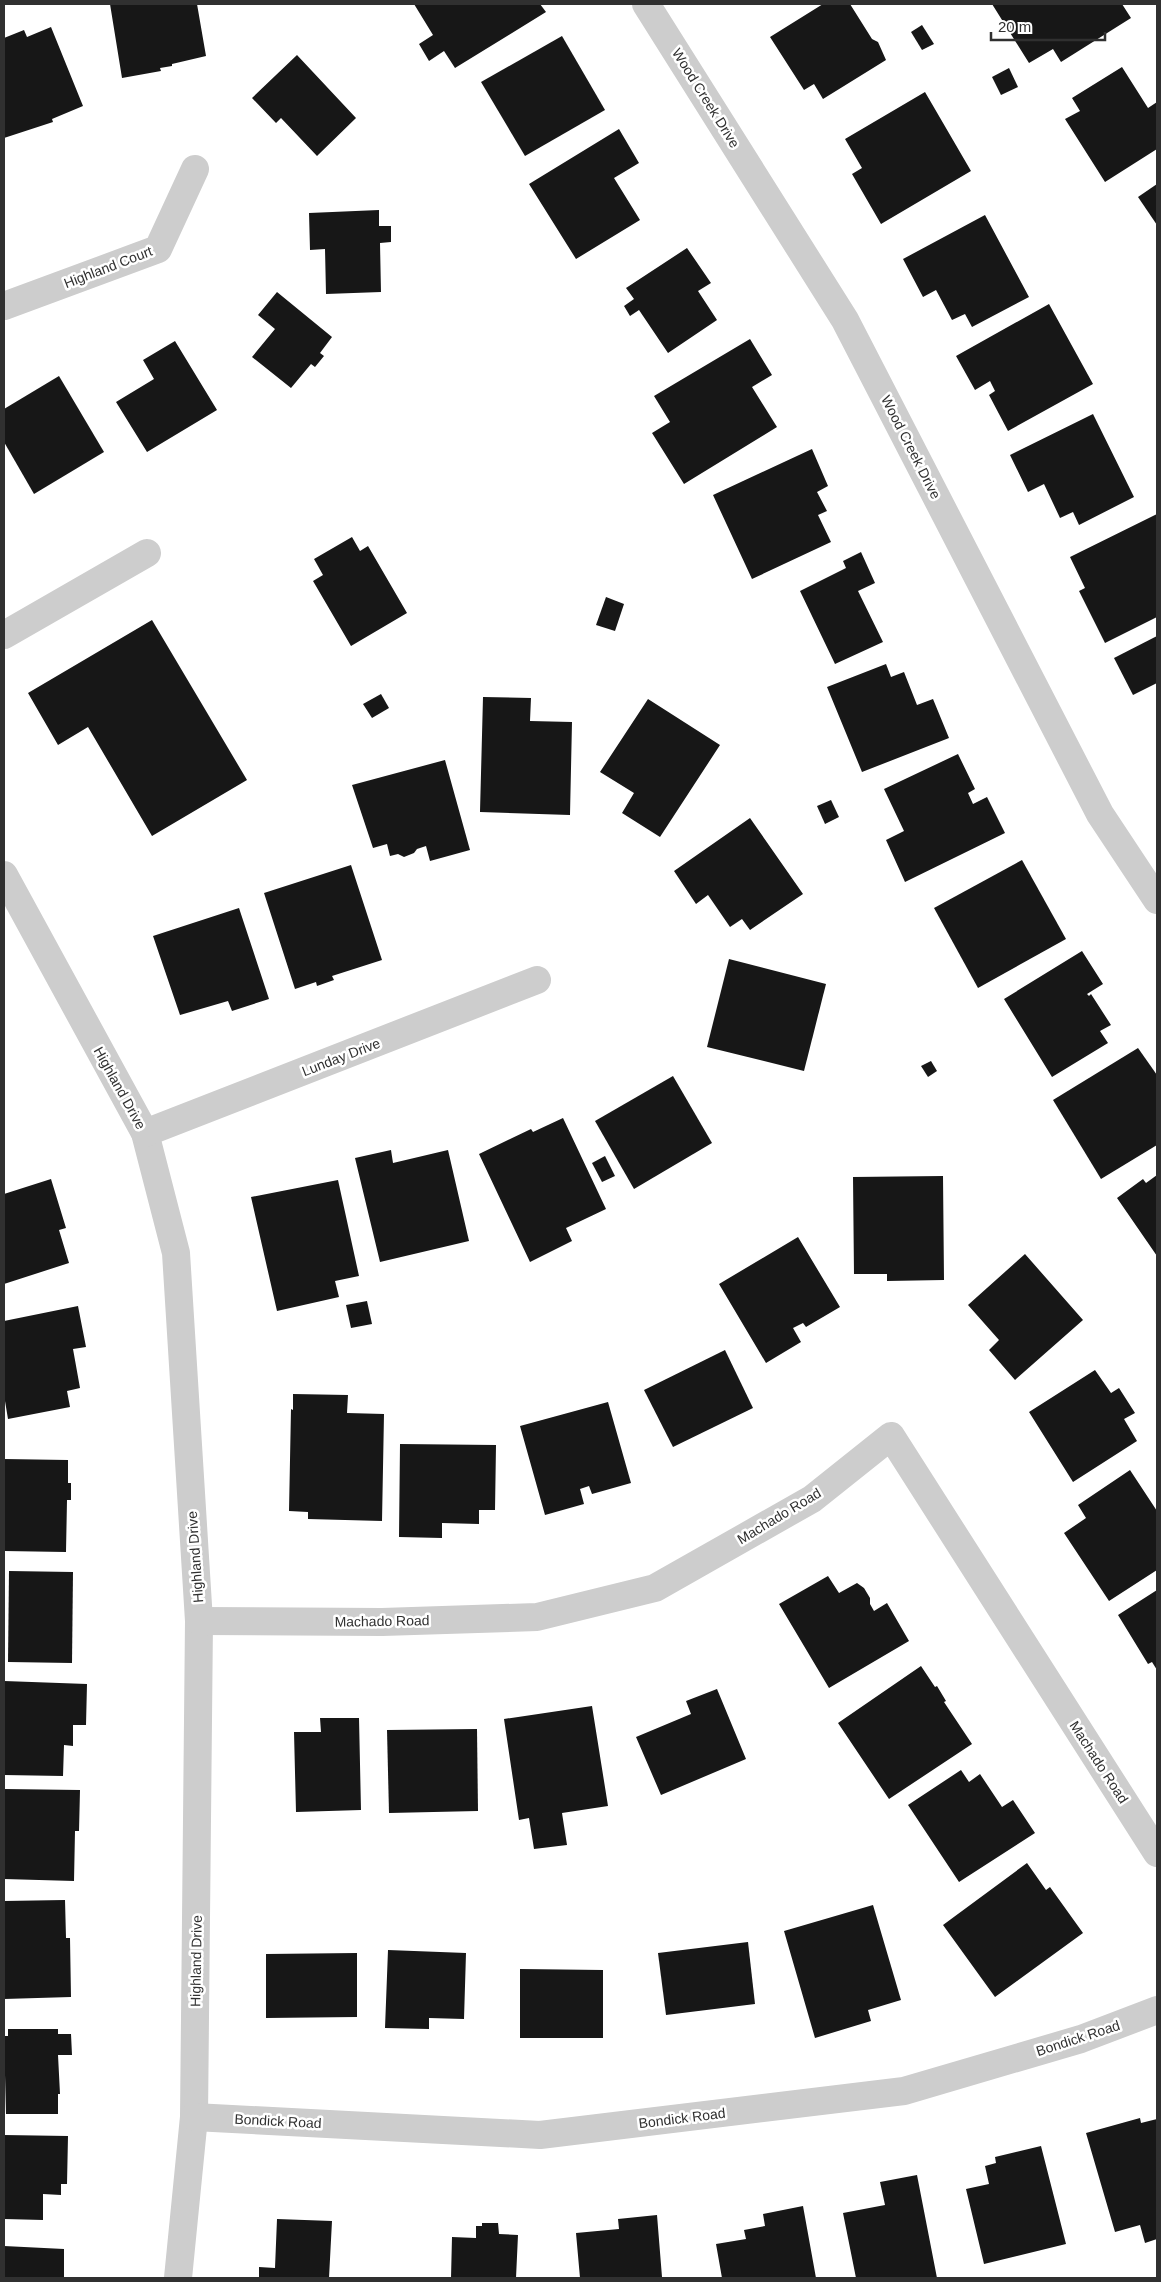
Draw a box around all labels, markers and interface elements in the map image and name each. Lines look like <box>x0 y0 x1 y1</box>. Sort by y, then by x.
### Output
scale bar <box>991 10 1105 42</box>
text: 20 m <box>998 18 1031 35</box>
street label: Wood Creek Drive <box>669 45 743 151</box>
street label: Highland Court <box>62 243 155 291</box>
street label: Wood Creek Drive <box>878 393 944 502</box>
street label: Lunday Drive <box>300 1035 383 1079</box>
street label: Highland Drive <box>91 1044 149 1132</box>
street label: Machado Road <box>734 1485 824 1547</box>
street label: Highland Drive <box>184 1510 206 1603</box>
street label: Machado Road <box>334 1612 430 1630</box>
street label: Machado Road <box>1066 1718 1132 1806</box>
street label: Highland Drive <box>187 1915 205 2007</box>
street label: Bondick Road <box>1034 2017 1122 2059</box>
street label: Bondick Road <box>638 2105 726 2131</box>
street label: Bondick Road <box>234 2111 322 2131</box>

